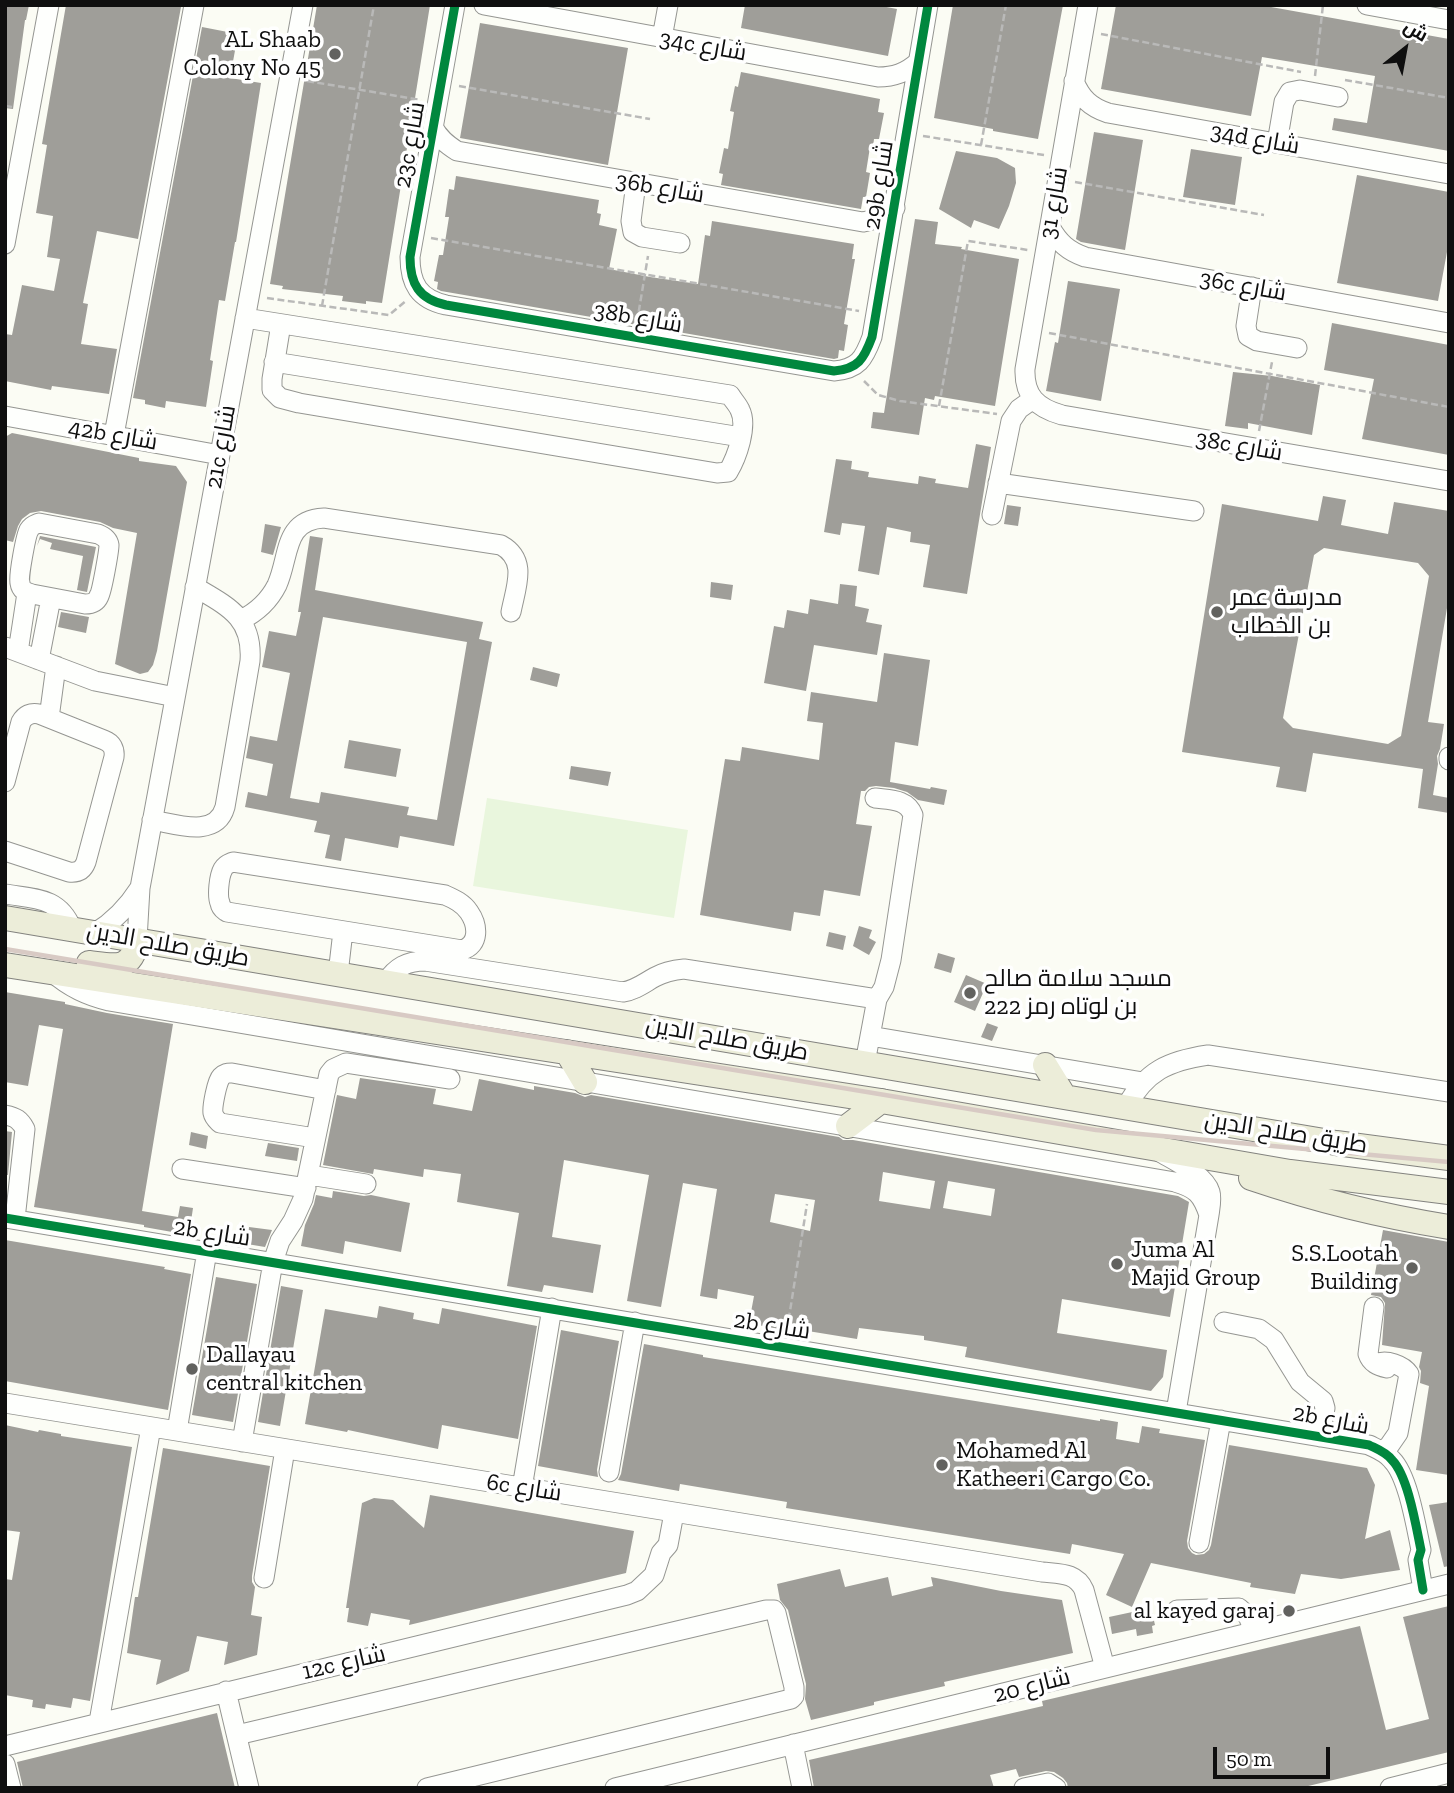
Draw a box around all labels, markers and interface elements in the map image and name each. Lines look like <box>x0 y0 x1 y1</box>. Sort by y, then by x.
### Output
north arrow <box>1370 14 1440 84</box>
text: ش <box>1400 14 1432 47</box>
street label: 34c شارع <box>657 24 749 68</box>
place label: AL Shaab Colony No 45 <box>183 26 321 82</box>
marker: AL Shaab Colony No 45 <box>327 46 343 62</box>
street label: 23c شارع <box>388 100 432 190</box>
street label: 34d شارع <box>1208 117 1302 161</box>
street label: 29b شارع <box>858 138 900 232</box>
street label: شارع 31 <box>1033 165 1075 241</box>
street label: 36b شارع <box>614 166 706 210</box>
street label: 36c شارع <box>1197 264 1289 308</box>
street label: 38b شارع <box>591 296 685 340</box>
street label: 21c شارع <box>199 403 243 491</box>
street label: 42b شارع <box>66 413 160 457</box>
street label: 38c شارع <box>1193 424 1285 468</box>
place label: مدرسة عمر بن الخطاب <box>1231 584 1342 640</box>
marker: مدرسة عمر بن الخطاب <box>1209 604 1225 620</box>
street label: طريق صلاح الدين <box>84 917 252 973</box>
place label: مسجد سلامة صالح بن لوتاه رمز 222 <box>984 965 1172 1021</box>
marker: مسجد سلامة صالح بن لوتاه رمز 222 <box>962 985 978 1001</box>
street label: طريق صلاح الدين <box>643 1011 811 1067</box>
street label: طريق صلاح الدين <box>1203 1106 1369 1160</box>
street label: 2b شارع <box>172 1213 252 1253</box>
place label: Juma Al Majid Group <box>1131 1236 1261 1292</box>
place label: S.S.Lootah Building <box>1291 1240 1398 1296</box>
marker: Juma Al Majid Group <box>1109 1256 1125 1272</box>
marker: S.S.Lootah Building <box>1404 1260 1420 1276</box>
street label: 2b شارع <box>732 1306 812 1346</box>
place label: Dallayau central kitchen <box>206 1341 362 1397</box>
marker: Dallayau central kitchen <box>184 1361 200 1377</box>
street label: 2b شارع <box>1290 1399 1372 1441</box>
place label: Mohamed Al Katheeri Cargo Co. <box>956 1437 1151 1493</box>
marker: Mohamed Al Katheeri Cargo Co. <box>934 1457 950 1473</box>
street label: 6c شارع <box>484 1468 564 1508</box>
place label: al kayed garaj <box>1134 1597 1275 1625</box>
marker: al kayed garaj <box>1281 1603 1297 1619</box>
street label: 12c شارع <box>300 1639 388 1687</box>
street label: شارع 20 <box>991 1663 1073 1709</box>
scale bar <box>1216 1734 1333 1778</box>
text: 50 m <box>1226 1746 1272 1771</box>

